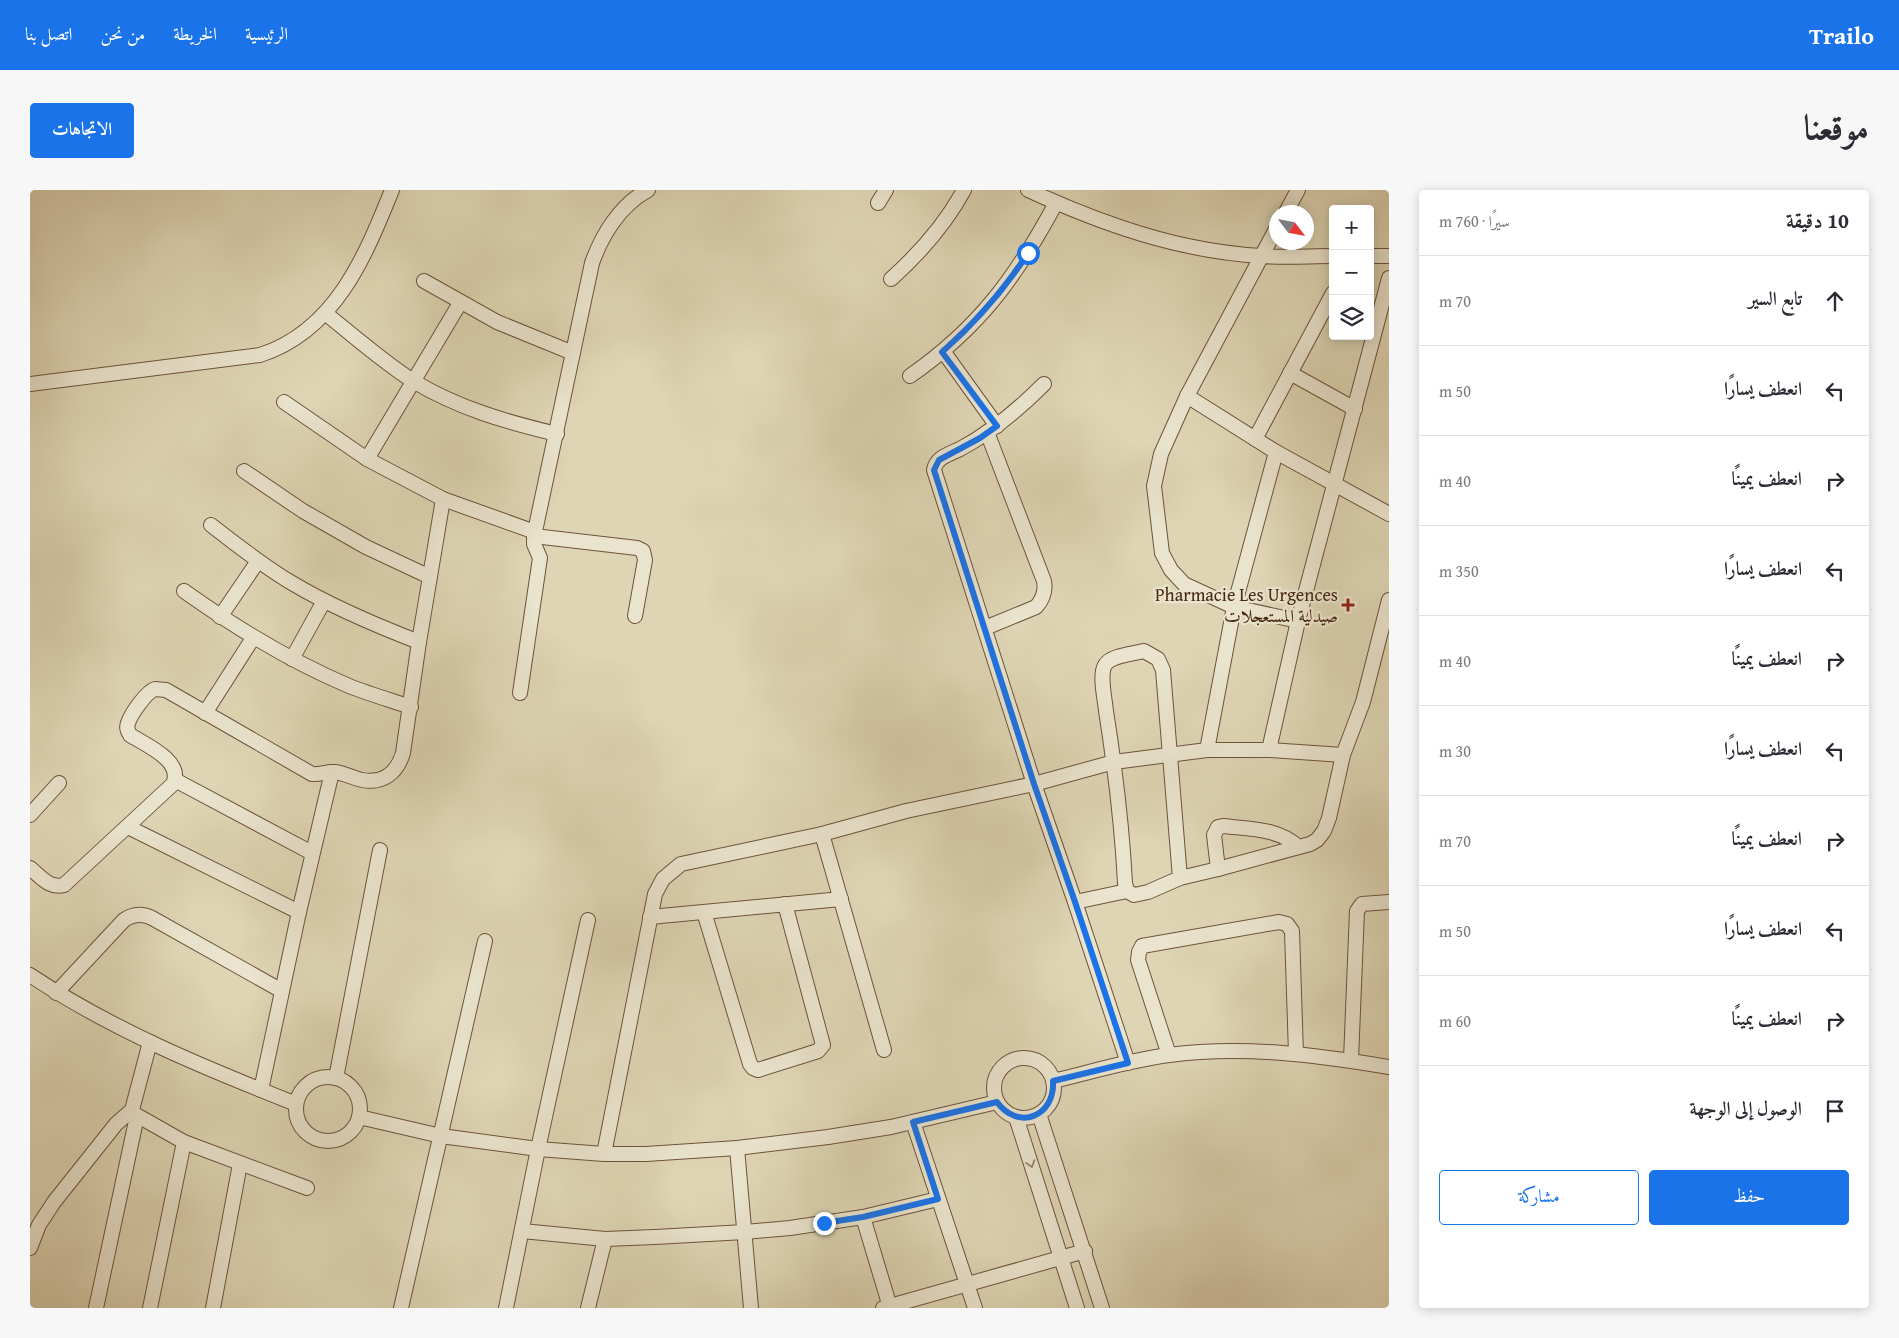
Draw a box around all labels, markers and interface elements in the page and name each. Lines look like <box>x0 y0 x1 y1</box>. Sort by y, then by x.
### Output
text: Trailo <box>1809 18 1874 53</box>
text: اتصل بنا <box>25 20 72 47</box>
text: من نحن <box>100 20 145 47</box>
text: الخريطة <box>173 20 217 47</box>
text: الرئيسية <box>245 20 288 47</box>
text: موقعنا <box>1804 101 1869 152</box>
button: الاتجاهات <box>30 103 134 158</box>
north arrow <box>1269 205 1314 250</box>
map controls <box>1329 205 1374 340</box>
button: + <box>1329 205 1374 250</box>
text: 10 دقيقة <box>1786 205 1849 236</box>
text: سيرًا · 760 m <box>1439 209 1510 233</box>
route start <box>1017 242 1040 265</box>
button: − <box>1329 250 1374 295</box>
text: تابع السير <box>1748 284 1802 312</box>
icon: ahead <box>1821 287 1849 315</box>
text: 70 m <box>1439 289 1471 313</box>
button: layers <box>1329 295 1374 340</box>
text: انعطف يسارًا <box>1724 374 1802 402</box>
icon: left <box>1821 377 1849 405</box>
text: 50 m <box>1439 379 1471 403</box>
text: انعطف يمينًا <box>1732 464 1802 492</box>
icon: right <box>1821 467 1849 495</box>
text: 40 m <box>1439 469 1471 493</box>
text: انعطف يسارًا <box>1724 554 1802 582</box>
icon: left <box>1821 557 1849 585</box>
text: 350 m <box>1439 559 1479 583</box>
place label: Pharmacie Les Urgences صيدلية المستعجلات <box>1155 581 1338 629</box>
marker: Pharmacie Les Urgences صيدلية المستعجلات <box>1342 599 1354 611</box>
text: انعطف يمينًا <box>1732 644 1802 672</box>
icon: right <box>1821 647 1849 675</box>
text: 40 m <box>1439 649 1471 673</box>
text: انعطف يسارًا <box>1724 734 1802 762</box>
icon: left <box>1821 737 1849 765</box>
text: 30 m <box>1439 739 1471 763</box>
text: انعطف يمينًا <box>1732 824 1802 852</box>
icon: right <box>1821 827 1849 855</box>
text: 70 m <box>1439 829 1471 853</box>
text: انعطف يسارًا <box>1724 914 1802 942</box>
icon: left <box>1821 917 1849 945</box>
text: 50 m <box>1439 919 1471 943</box>
text: انعطف يمينًا <box>1732 1004 1802 1032</box>
icon: right <box>1821 1007 1849 1035</box>
text: 60 m <box>1439 1009 1471 1033</box>
text: الوصول إلى الوجهة <box>1690 1094 1802 1122</box>
icon: arrive <box>1821 1097 1849 1125</box>
one-way arrow <box>1025 1159 1035 1167</box>
button: مشاركة <box>1439 1170 1639 1225</box>
button: حفظ <box>1649 1170 1849 1225</box>
route end <box>813 1212 836 1235</box>

